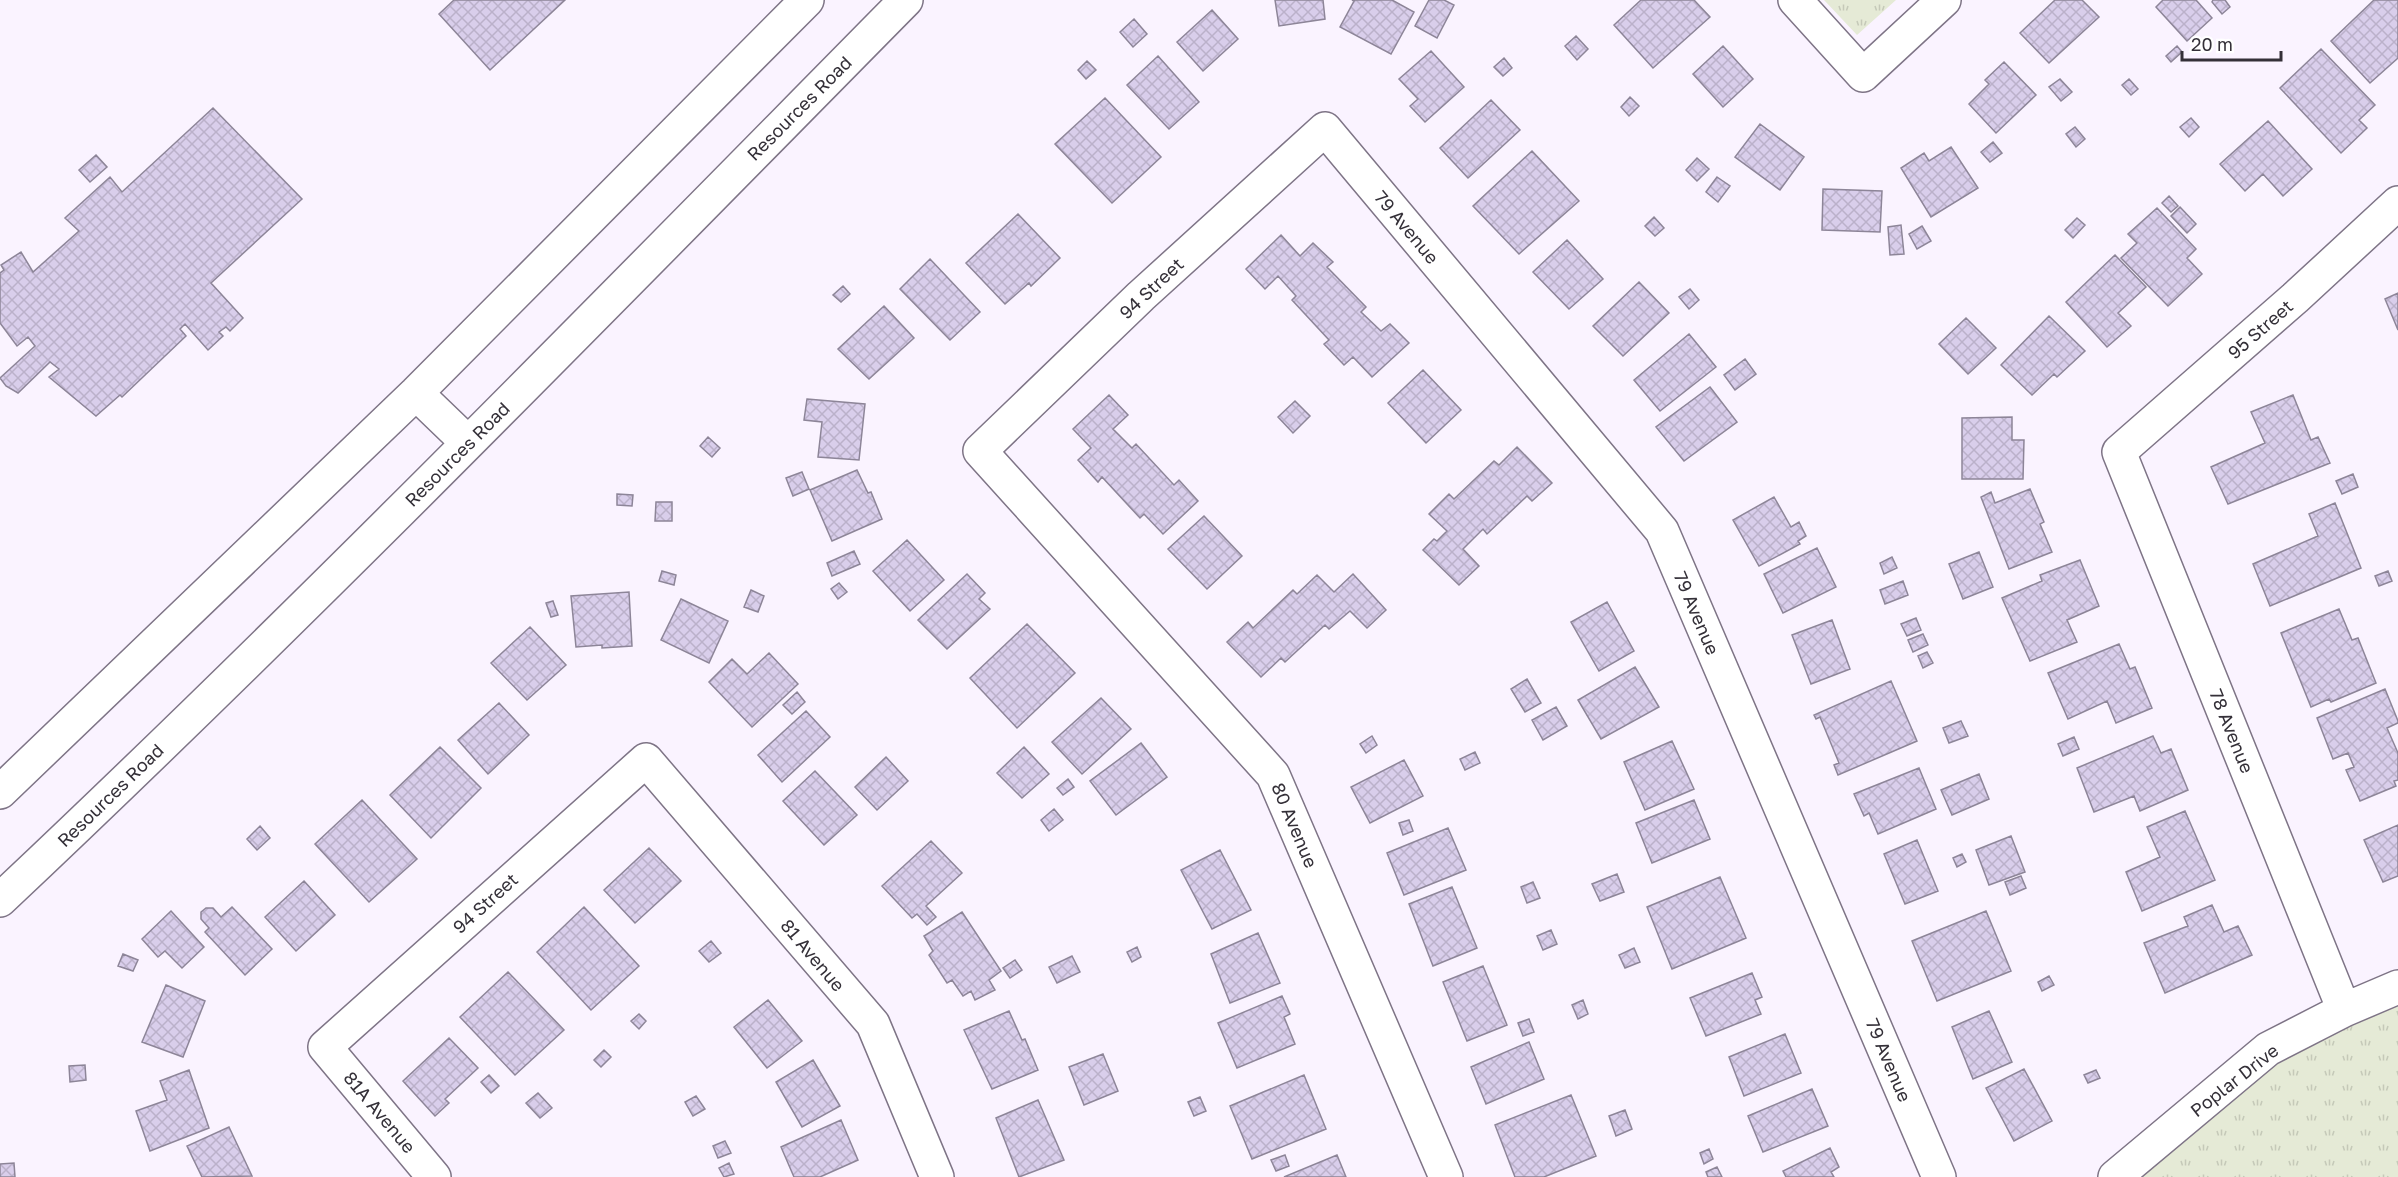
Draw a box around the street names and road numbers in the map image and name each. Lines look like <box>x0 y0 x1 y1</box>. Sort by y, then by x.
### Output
street label: Resources Road <box>742 51 856 165</box>
street label: 79 Avenue <box>1370 186 1444 268</box>
street label: 94 Street <box>1114 253 1188 323</box>
street label: 95 Street <box>2223 295 2297 363</box>
street label: Resources Road <box>400 397 514 511</box>
street label: 79 Avenue <box>1670 568 1724 658</box>
street label: 78 Avenue <box>2205 686 2259 776</box>
street label: Resources Road <box>52 739 168 851</box>
street label: 80 Avenue <box>1267 779 1323 871</box>
street label: 94 Street <box>448 868 522 938</box>
street label: 81 Avenue <box>776 914 850 996</box>
street label: 79 Avenue <box>1862 1015 1916 1105</box>
street label: Poplar Drive <box>2186 1039 2282 1121</box>
street label: 81A Avenue <box>339 1067 421 1157</box>

